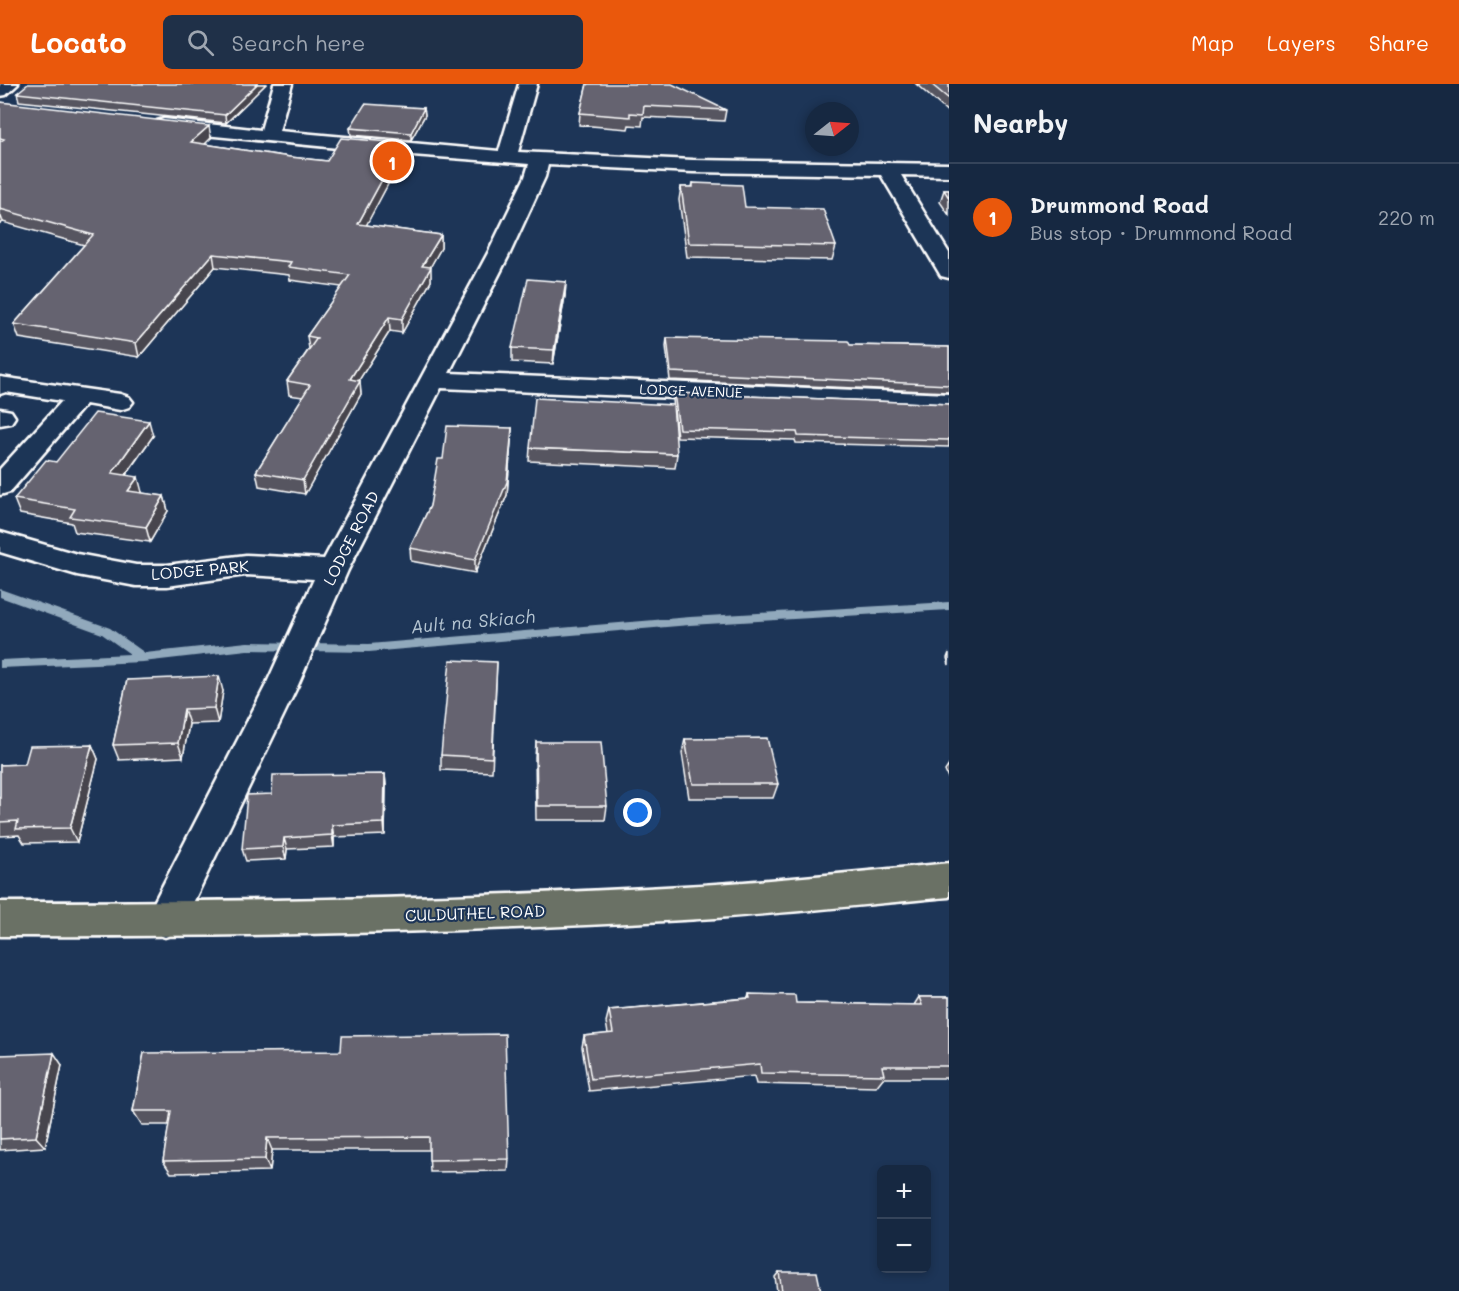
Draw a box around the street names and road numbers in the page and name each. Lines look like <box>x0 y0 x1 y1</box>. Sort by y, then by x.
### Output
street label: LODGE AVENUE <box>639 379 743 402</box>
street label: LODGE ROAD <box>318 487 383 589</box>
street label: LODGE PARK <box>150 555 250 584</box>
street label: CULDUTHEL ROAD <box>405 900 545 925</box>

